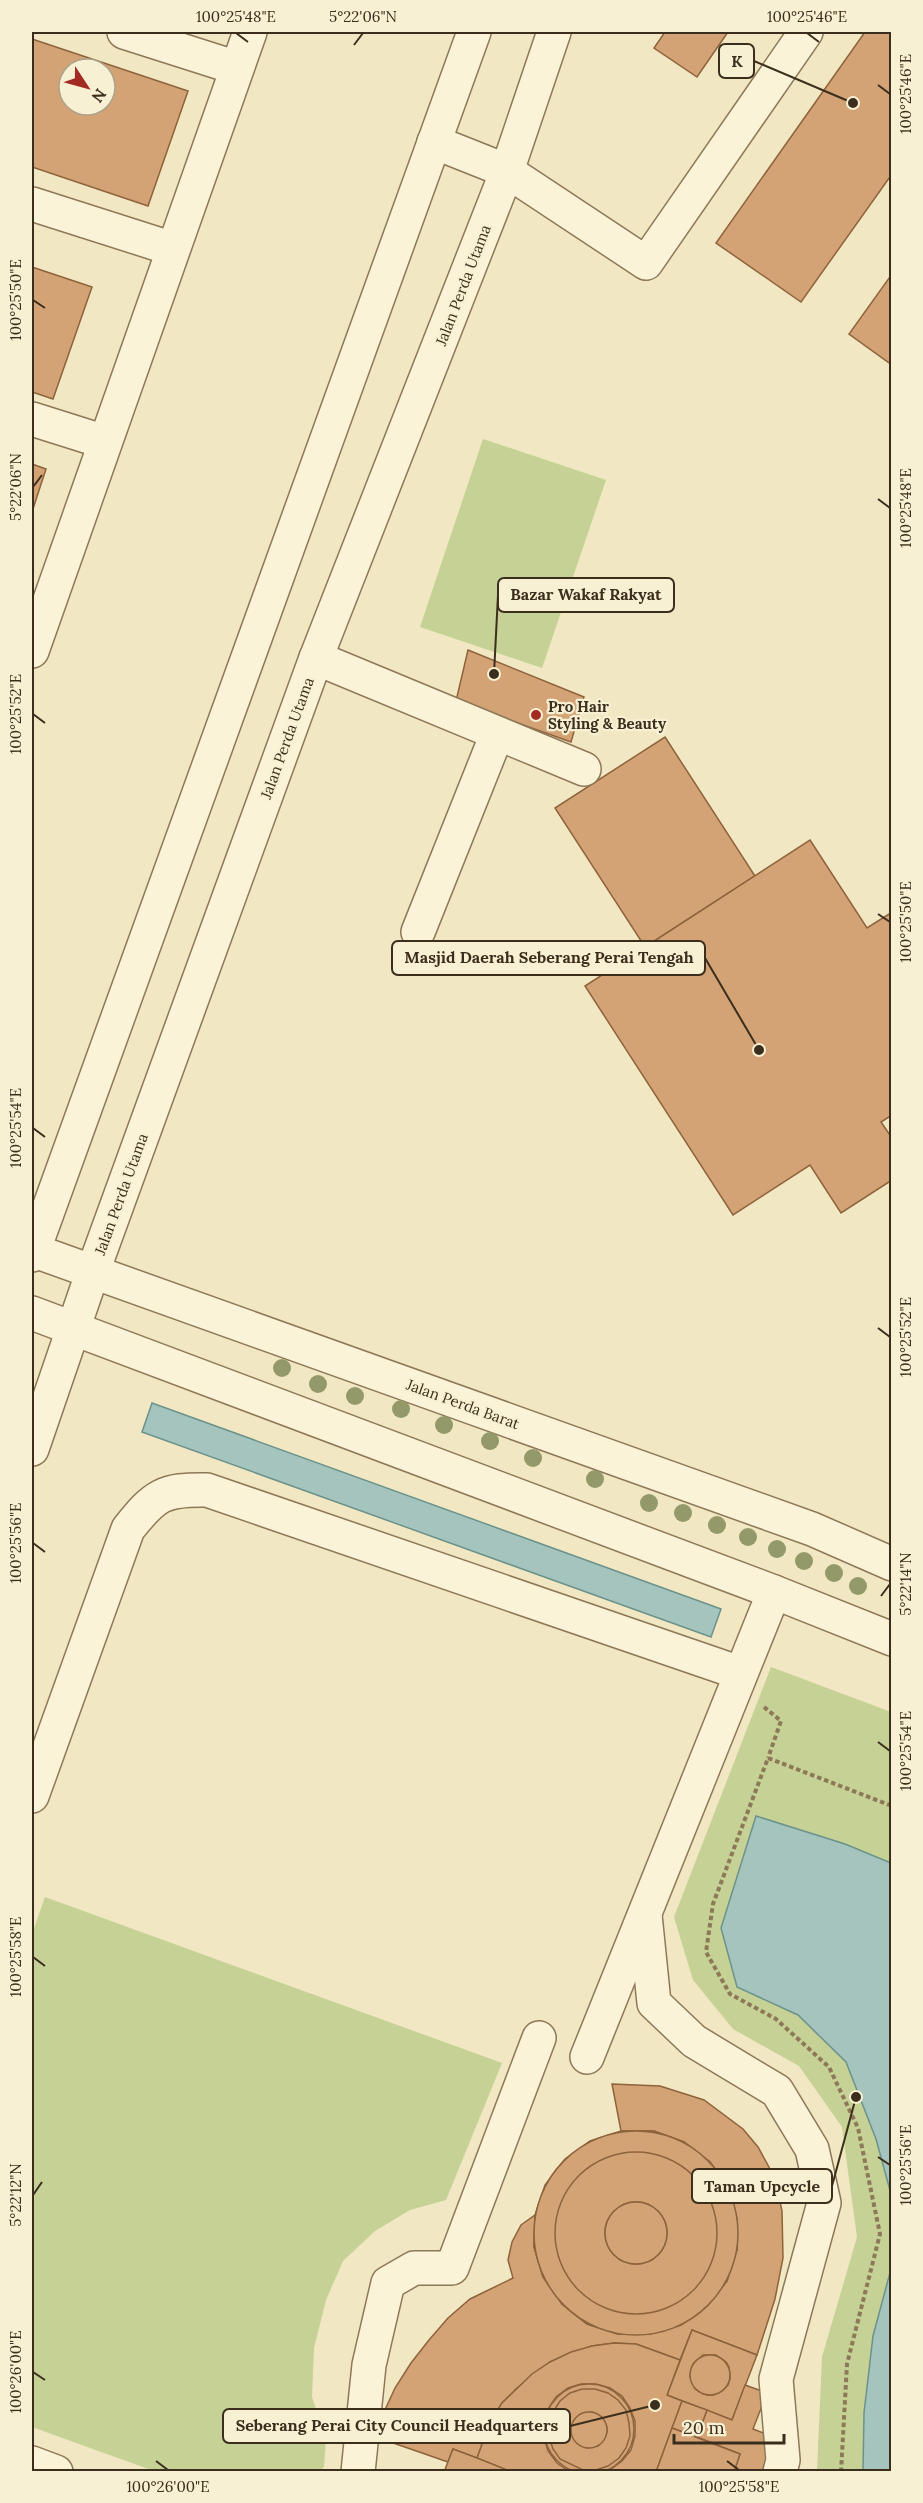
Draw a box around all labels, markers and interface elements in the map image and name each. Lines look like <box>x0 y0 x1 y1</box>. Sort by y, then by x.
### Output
text: 100°25'48"E <box>196 7 276 26</box>
text: 5°22'06"N <box>329 7 397 26</box>
text: 100°25'46"E <box>767 7 847 26</box>
callout: K <box>719 44 754 78</box>
text: K <box>731 51 743 71</box>
text: 100°25'46"E <box>896 54 915 134</box>
north arrow <box>57 57 117 117</box>
text: N <box>87 85 111 107</box>
street label: Jalan Perda Utama <box>431 222 495 349</box>
text: 100°25'50"E <box>6 259 25 341</box>
text: 5°22'06"N <box>6 453 25 521</box>
text: 100°25'48"E <box>896 468 915 548</box>
callout: Bazar Wakaf Rakyat <box>498 578 674 612</box>
text: Bazar Wakaf Rakyat <box>510 584 662 604</box>
text: 100°25'52"E <box>6 674 25 754</box>
street label: Jalan Perda Utama <box>256 674 318 802</box>
place label: Pro Hair Styling & Beauty <box>548 697 667 733</box>
marker: Pro Hair Styling & Beauty <box>529 708 543 722</box>
text: 100°25'50"E <box>896 881 915 963</box>
callout: Masjid Daerah Seberang Perai Tengah <box>392 941 705 975</box>
text: Masjid Daerah Seberang Perai Tengah <box>404 947 694 967</box>
text: 100°25'54"E <box>6 1088 25 1168</box>
street label: Jalan Perda Utama <box>90 1130 152 1258</box>
text: 100°25'52"E <box>896 1297 915 1377</box>
street label: Jalan Perda Barat <box>403 1374 522 1433</box>
text: 100°25'56"E <box>6 1503 25 1583</box>
text: 5°22'14"N <box>896 1552 915 1616</box>
text: 100°25'54"E <box>896 1711 915 1791</box>
text: 100°25'58"E <box>6 1917 25 1997</box>
text: 100°25'56"E <box>896 2125 915 2205</box>
text: 5°22'12"N <box>6 2163 25 2227</box>
callout: Taman Upcycle <box>692 2169 832 2203</box>
text: Taman Upcycle <box>704 2176 820 2196</box>
text: 100°26'00"E <box>6 2330 25 2414</box>
scale bar <box>674 2407 784 2445</box>
callout: Seberang Perai City Council Headquarters <box>223 2409 570 2443</box>
text: Seberang Perai City Council Headquarters <box>236 2415 559 2435</box>
text: 20 m <box>683 2416 725 2439</box>
text: 100°26'00"E <box>126 2477 210 2496</box>
text: 100°25'58"E <box>699 2477 779 2496</box>

